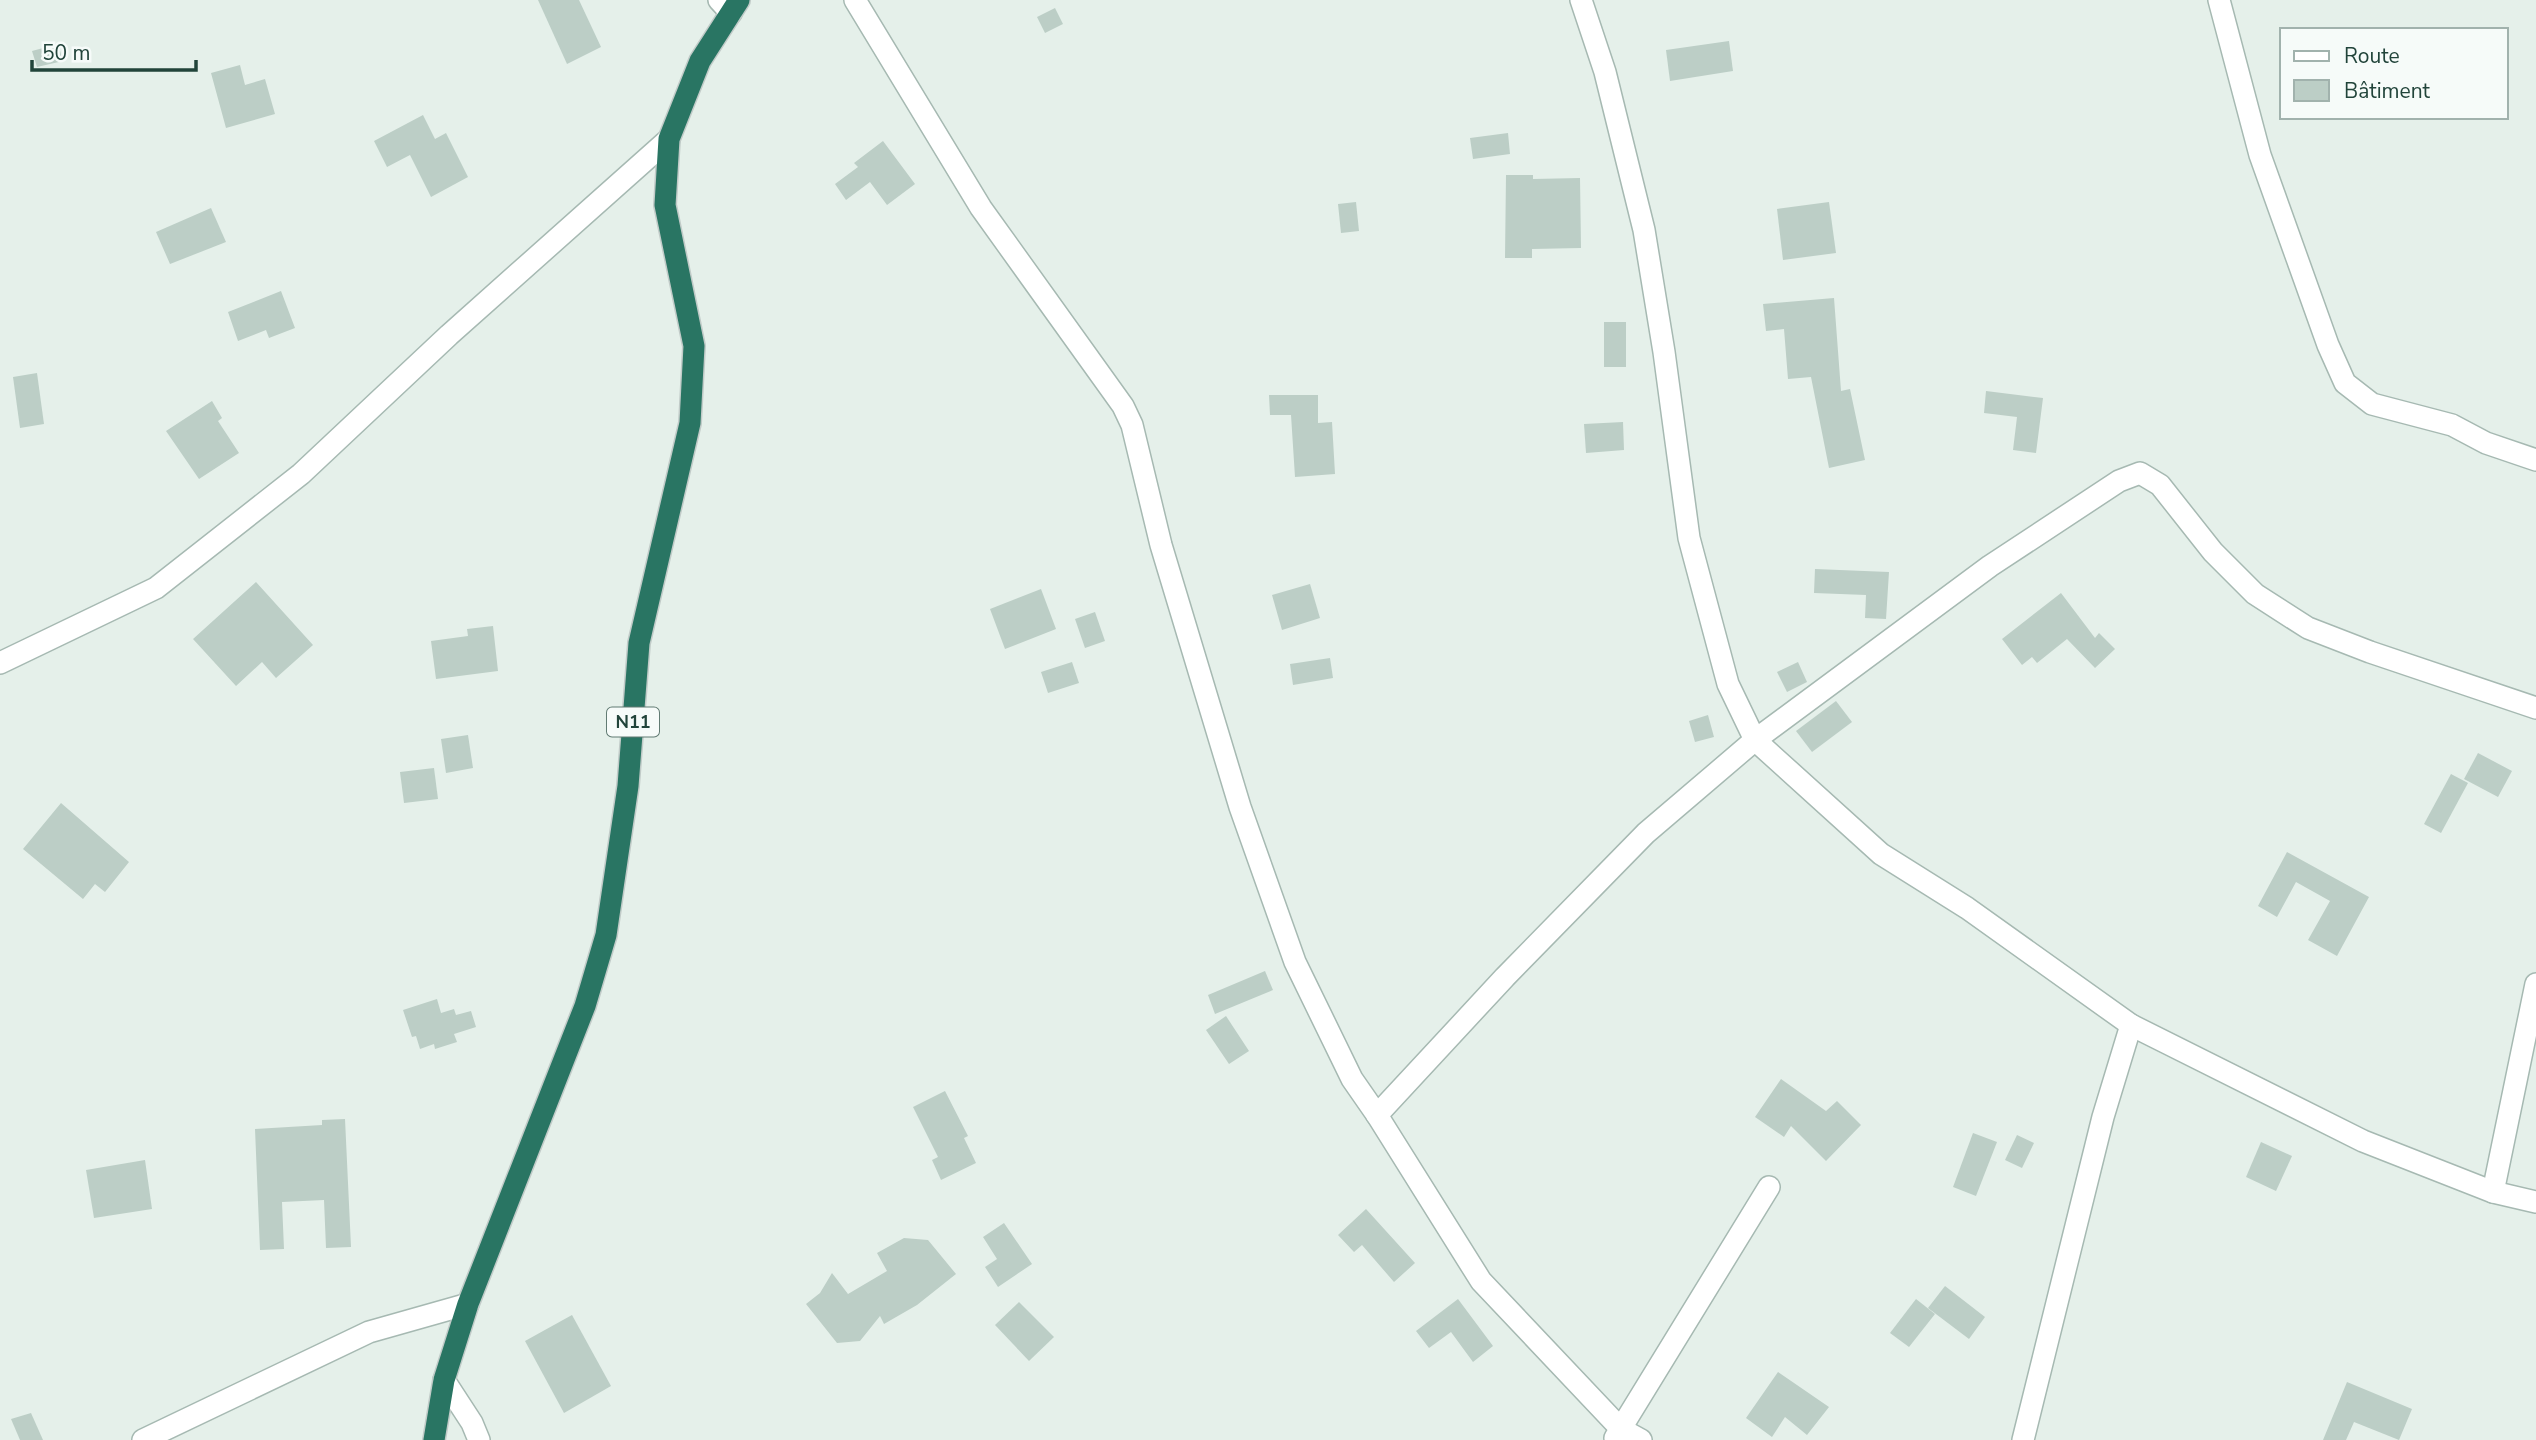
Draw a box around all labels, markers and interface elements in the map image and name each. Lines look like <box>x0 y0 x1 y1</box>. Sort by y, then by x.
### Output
scale bar <box>32 28 196 72</box>
legend <box>2280 28 2508 119</box>
text: 50 m <box>42 39 91 67</box>
text: Route <box>2344 42 2400 70</box>
text: Bâtiment <box>2344 77 2431 105</box>
road number: N11 <box>607 708 659 736</box>

